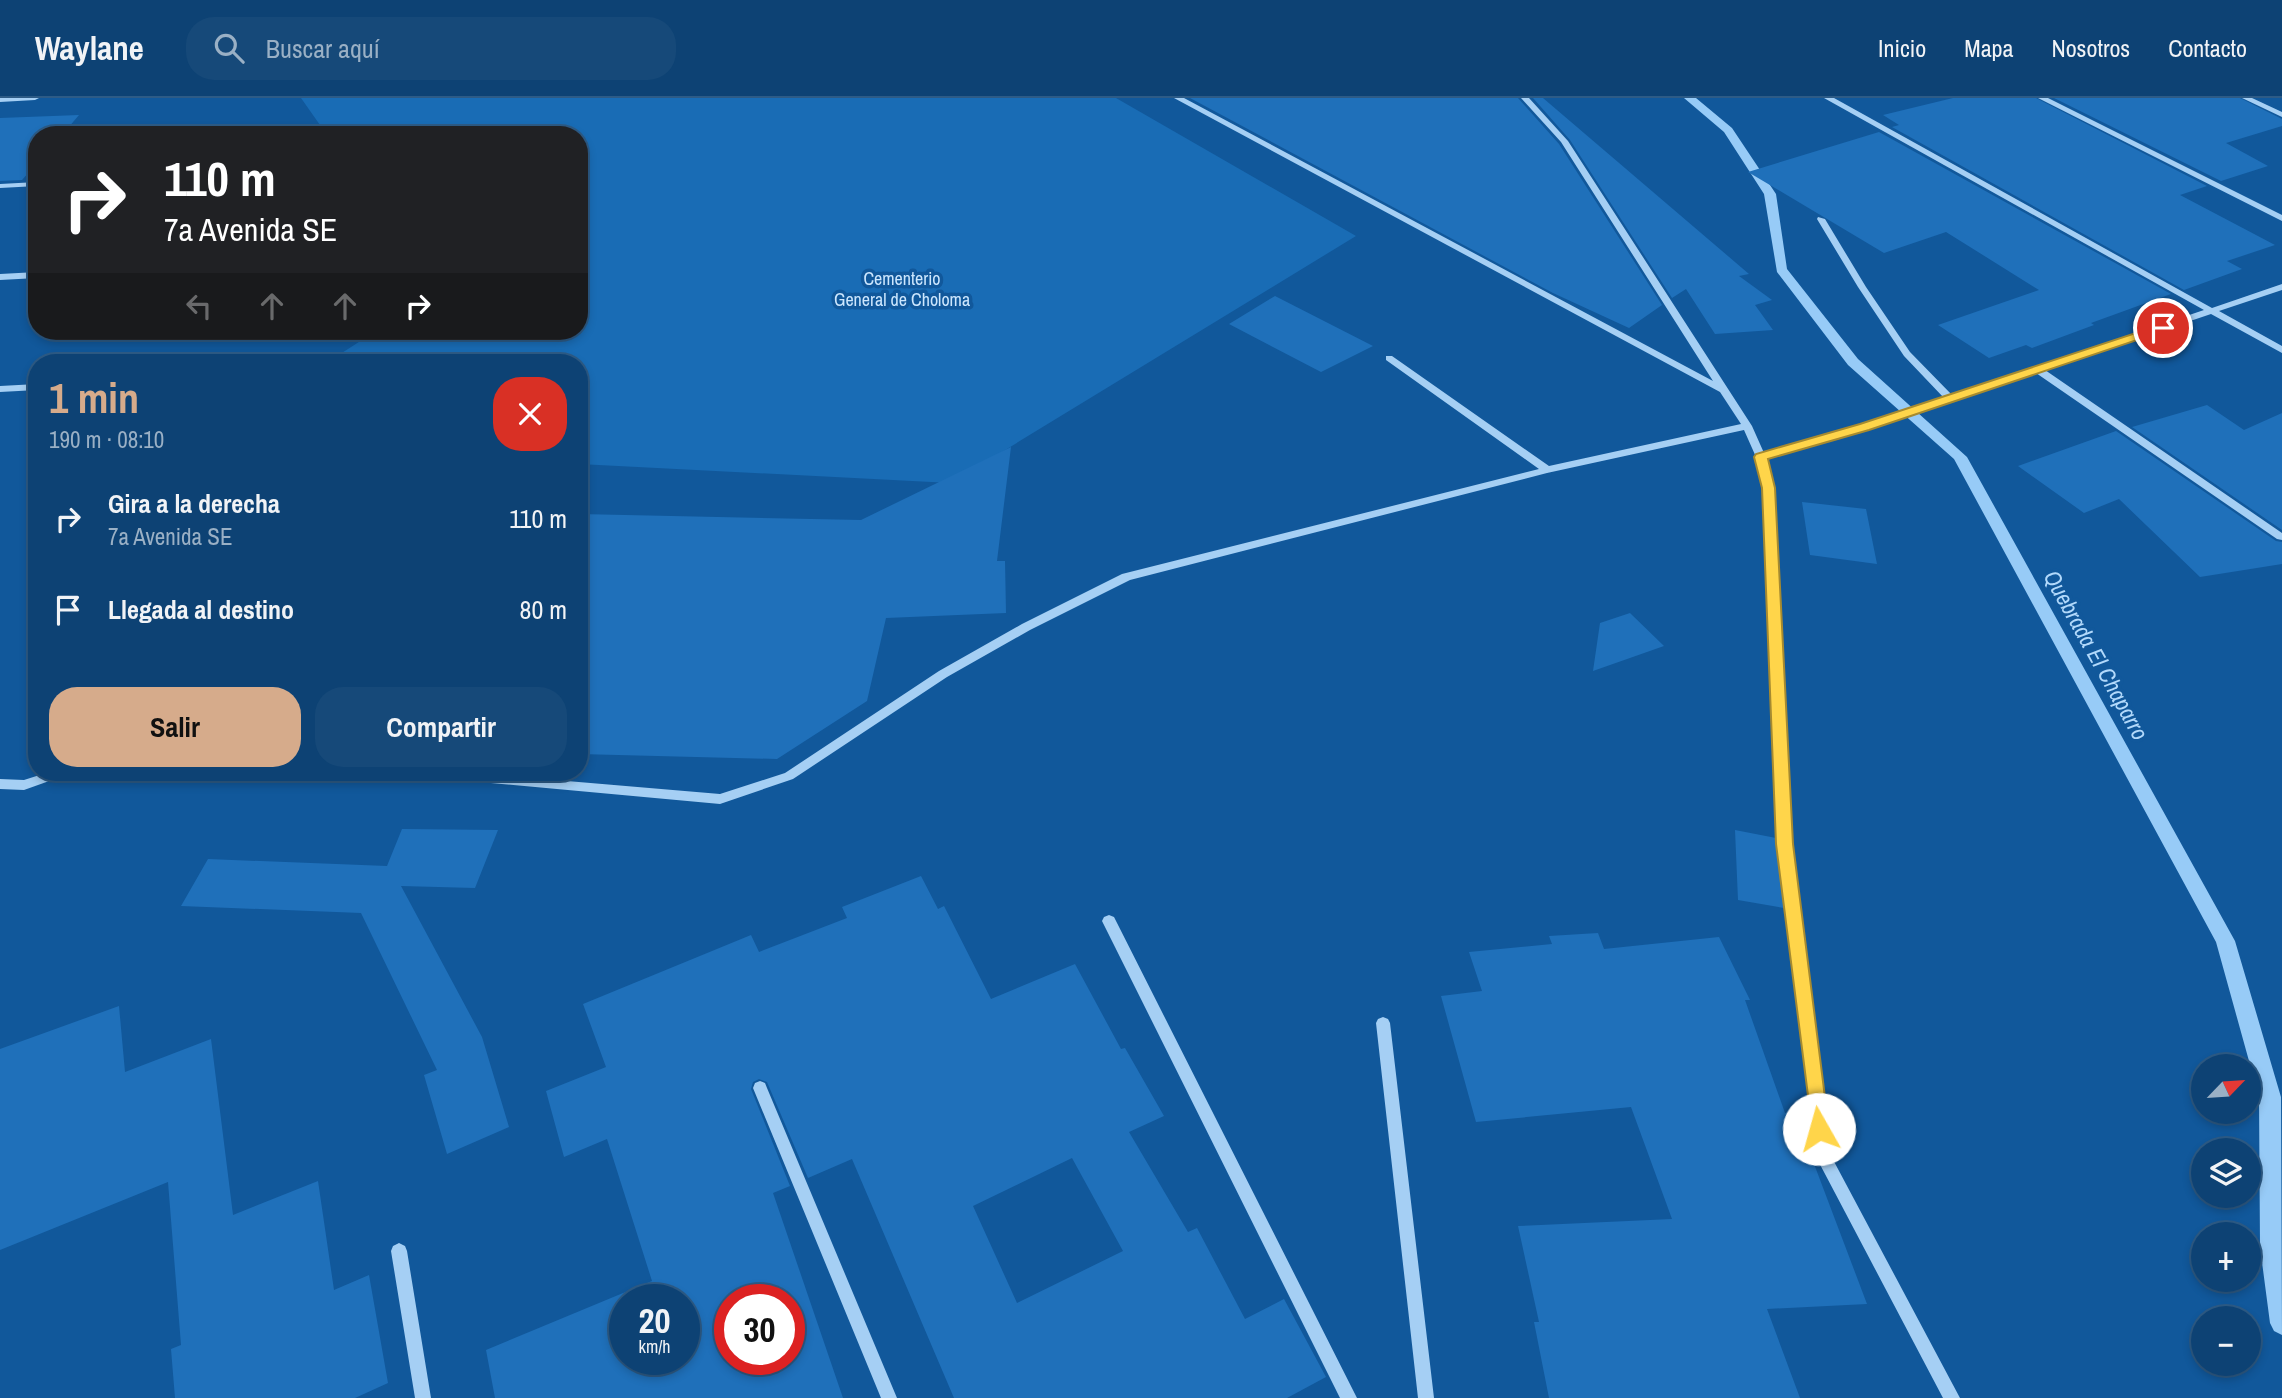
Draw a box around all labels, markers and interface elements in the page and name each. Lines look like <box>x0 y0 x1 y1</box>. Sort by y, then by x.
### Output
search box <box>186 17 676 80</box>
text: Waylane <box>35 26 144 70</box>
icon: search <box>210 29 248 67</box>
text: Buscar aquí <box>266 31 380 66</box>
text: Inicio <box>1878 32 1926 64</box>
text: Mapa <box>1964 32 2013 64</box>
text: Nosotros <box>2051 32 2130 64</box>
text: Contacto <box>2168 32 2247 64</box>
text: 110 m <box>164 145 276 211</box>
icon: right <box>49 154 140 245</box>
text: 7a Avenida SE <box>164 208 337 251</box>
park label: Cementerio General de Choloma <box>834 266 970 312</box>
icon: left <box>180 287 218 325</box>
icon: ahead <box>253 287 291 325</box>
icon: ahead <box>326 287 364 325</box>
icon: right <box>399 287 437 325</box>
pin <box>2133 298 2193 358</box>
icon: arrive <box>2144 309 2182 347</box>
text: 1 min <box>49 370 139 426</box>
button: close <box>493 377 567 451</box>
text: 190 m · 08:10 <box>49 424 164 455</box>
text: Gira a la derecha <box>108 486 280 521</box>
icon: right <box>49 500 87 538</box>
text: 110 m <box>509 501 567 536</box>
text: 7a Avenida SE <box>108 521 232 552</box>
water label: Quebrada El Chaparro <box>2037 564 2156 745</box>
icon: arrive <box>49 591 87 629</box>
text: Llegada al destino <box>108 592 294 627</box>
text: 80 m <box>520 592 567 627</box>
button: Salir <box>49 687 301 767</box>
button: Compartir <box>315 687 567 767</box>
north arrow <box>2191 1054 2261 1124</box>
map controls <box>2191 1054 2261 1376</box>
position arrow <box>1782 1092 1856 1166</box>
button: layers <box>2191 1138 2261 1208</box>
button: + <box>2191 1222 2261 1292</box>
speed limit sign: 30 <box>714 1284 805 1375</box>
text: 20 <box>639 1297 670 1344</box>
button: − <box>2191 1306 2261 1376</box>
text: km/h <box>639 1334 671 1359</box>

